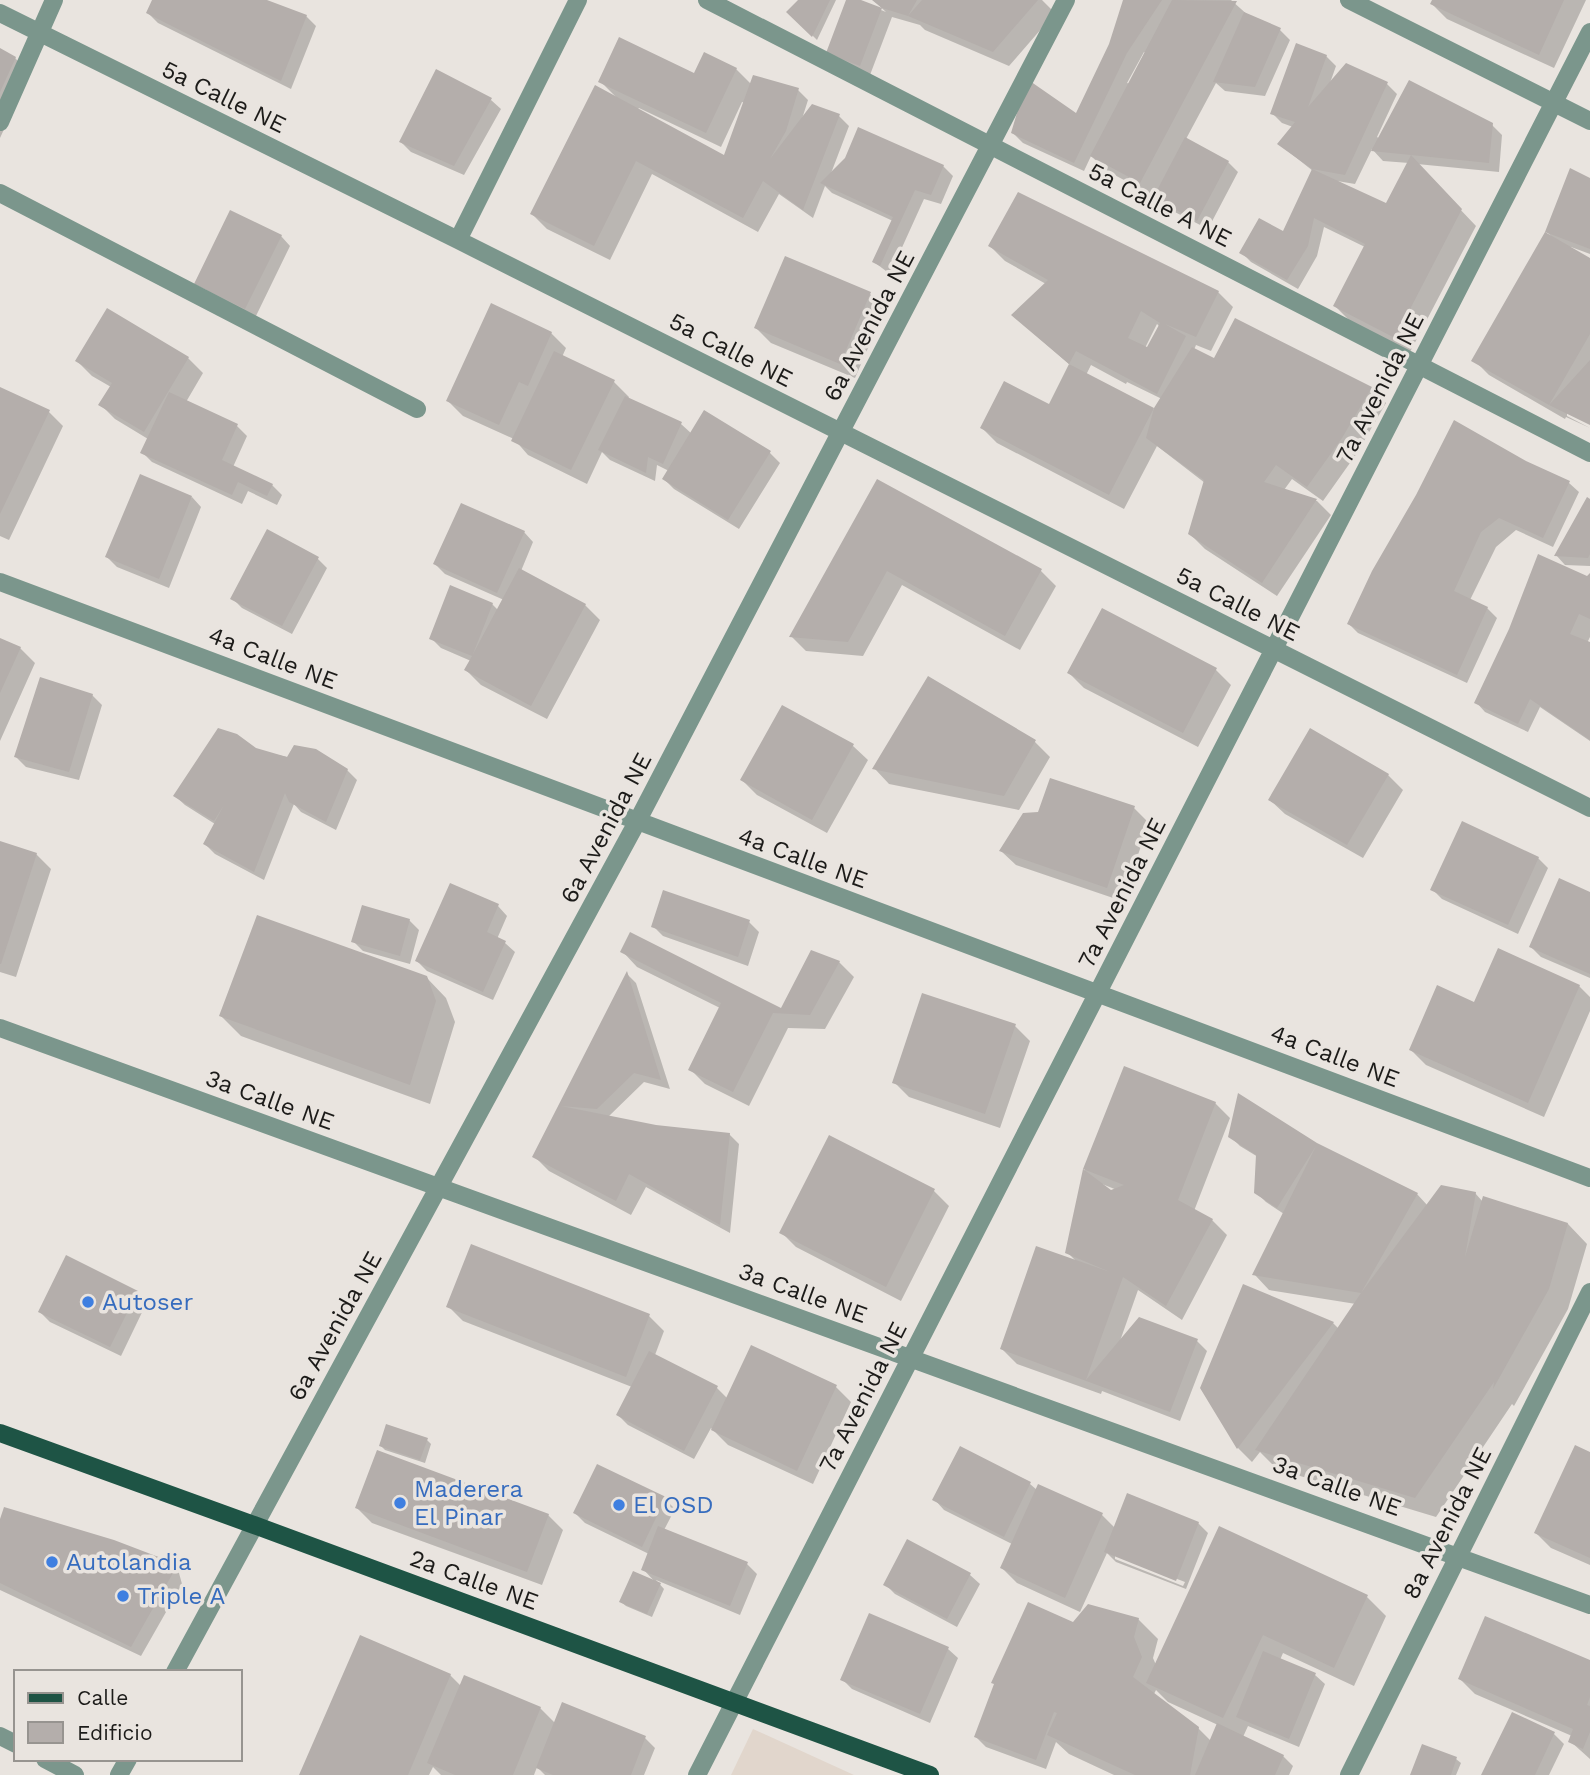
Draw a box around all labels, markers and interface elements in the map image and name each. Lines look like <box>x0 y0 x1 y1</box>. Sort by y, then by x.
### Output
street label: 5a Calle NE <box>157 55 291 139</box>
street label: 5a Calle A NE <box>1084 157 1236 253</box>
street label: 6a Avenida NE <box>818 246 920 406</box>
street label: 5a Calle NE <box>665 307 797 393</box>
street label: 7a Avenida NE <box>1330 308 1430 468</box>
street label: 5a Calle NE <box>1172 561 1304 647</box>
street label: 4a Calle NE <box>205 621 341 695</box>
street label: 6a Avenida NE <box>555 748 657 908</box>
street label: 7a Avenida NE <box>1072 813 1172 973</box>
street label: 4a Calle NE <box>735 822 871 894</box>
street label: 4a Calle NE <box>1267 1019 1403 1093</box>
street label: 3a Calle NE <box>202 1064 338 1136</box>
street label: 6a Avenida NE <box>282 1246 388 1406</box>
street label: 3a Calle NE <box>735 1257 871 1329</box>
place label: Autoser <box>102 1288 193 1316</box>
marker: Autoser <box>80 1294 96 1310</box>
street label: 7a Avenida NE <box>813 1317 913 1477</box>
street label: 8a Avenida NE <box>1397 1442 1497 1604</box>
street label: 3a Calle NE <box>1269 1450 1405 1522</box>
place label: Maderera El Pinar <box>414 1475 523 1531</box>
place label: El OSD <box>633 1491 714 1519</box>
marker: Maderera El Pinar <box>392 1495 408 1511</box>
marker: El OSD <box>611 1497 627 1513</box>
street label: 2a Calle NE <box>406 1544 542 1616</box>
place label: Autolandia <box>66 1548 192 1576</box>
marker: Autolandia <box>44 1554 60 1570</box>
place label: Triple A <box>137 1582 225 1610</box>
marker: Triple A <box>115 1588 131 1604</box>
legend <box>14 1670 242 1761</box>
text: Calle <box>77 1685 128 1710</box>
text: Edificio <box>77 1720 153 1745</box>

